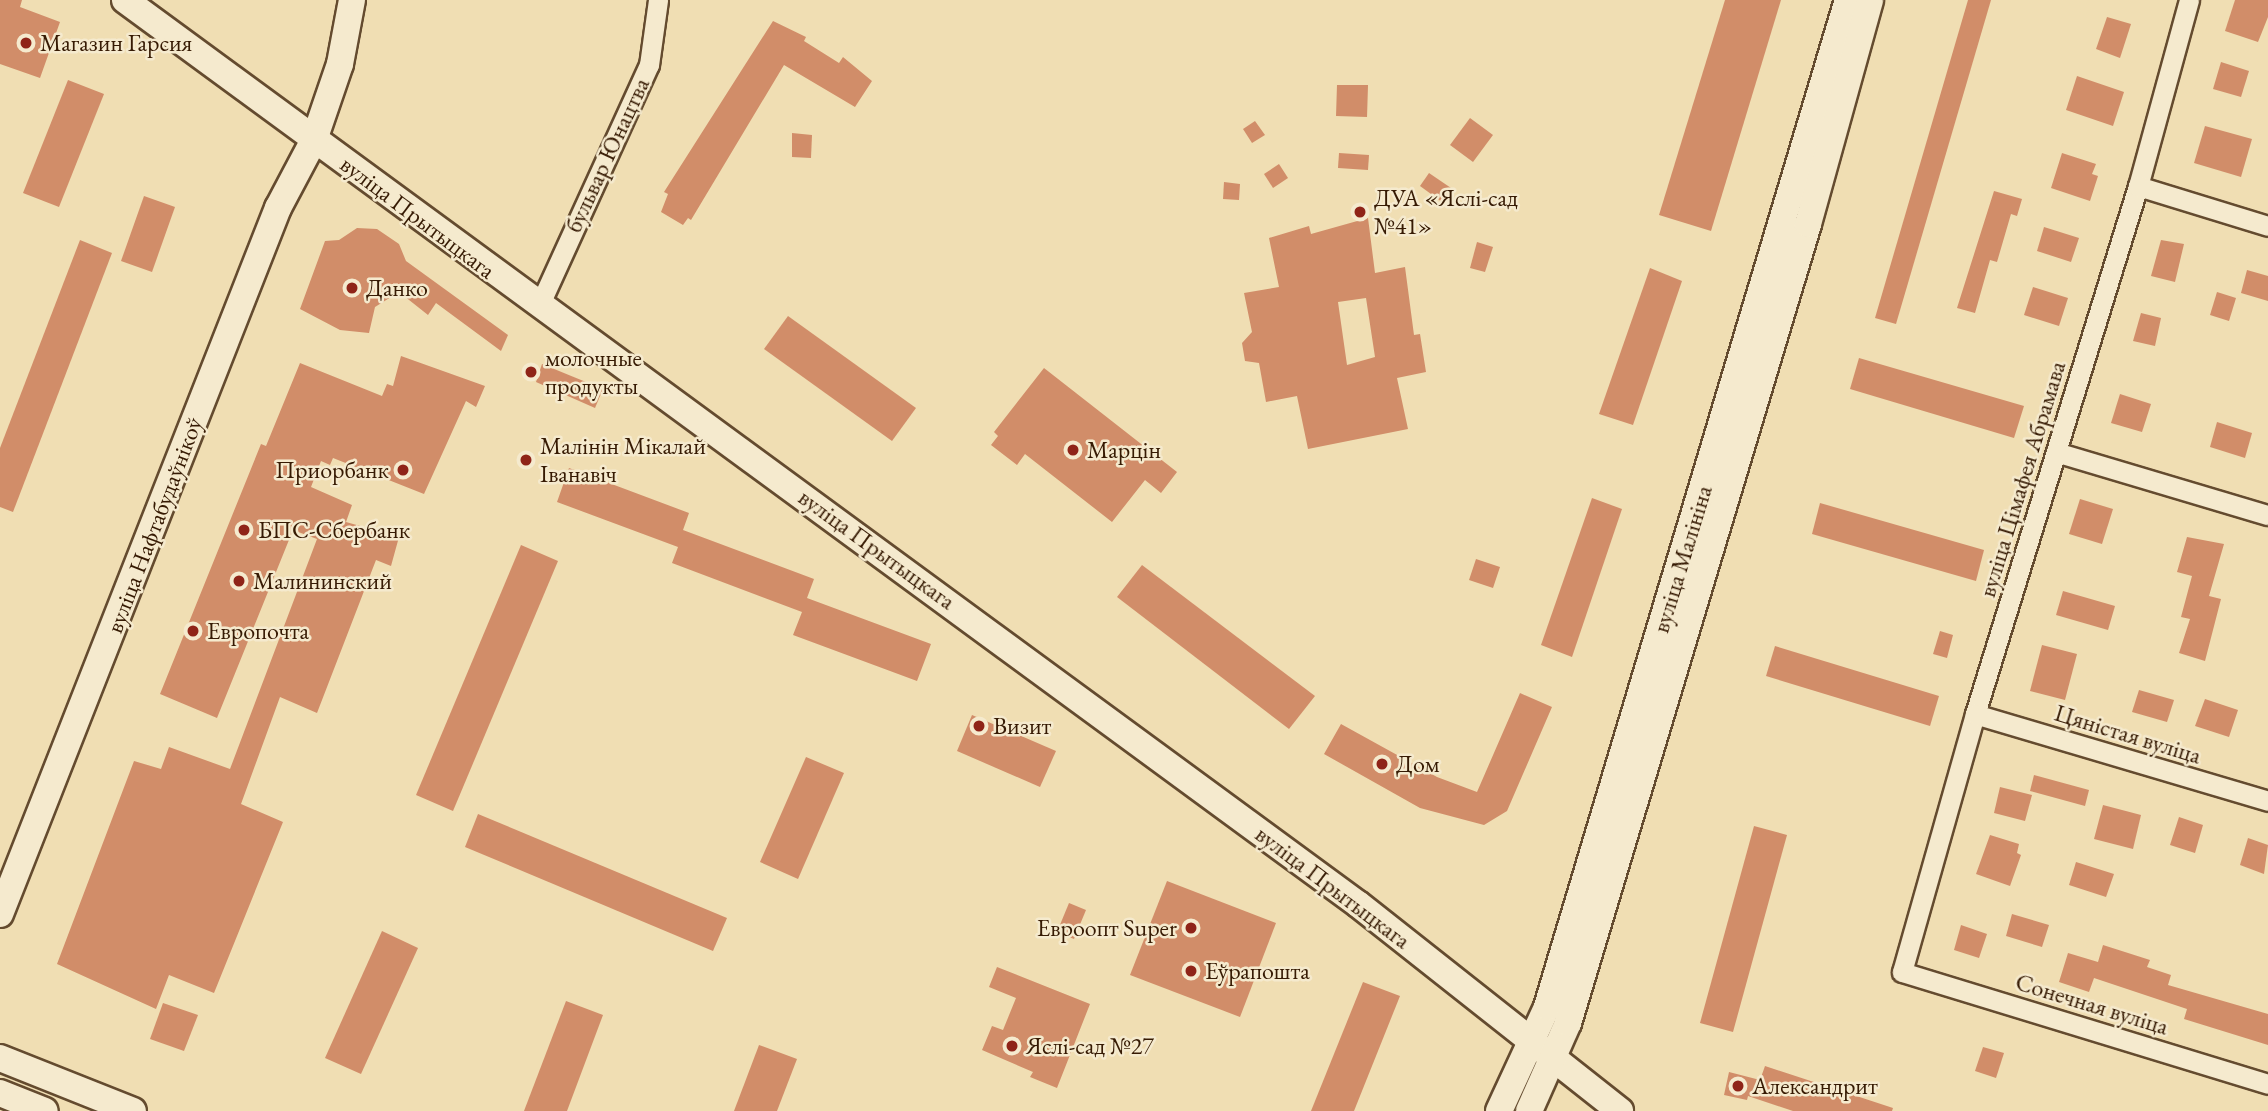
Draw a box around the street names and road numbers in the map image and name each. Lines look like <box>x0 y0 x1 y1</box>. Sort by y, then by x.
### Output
street label: бульвар Юнацтва <box>559 73 655 237</box>
street label: вуліца Прытыцкага <box>335 149 501 285</box>
street label: вуліца Цімафея Абрамава <box>1972 358 2072 600</box>
street label: вуліца Нафтабудаўнікоў <box>100 413 208 637</box>
street label: вуліца Малініна <box>1646 482 1718 636</box>
street label: вуліца Прытыцкага <box>793 483 961 615</box>
street label: Цяністая вуліца <box>2051 698 2205 770</box>
street label: вуліца Прытыцкага <box>1250 819 1416 955</box>
street label: Сонечная вуліца <box>2012 967 2172 1041</box>

